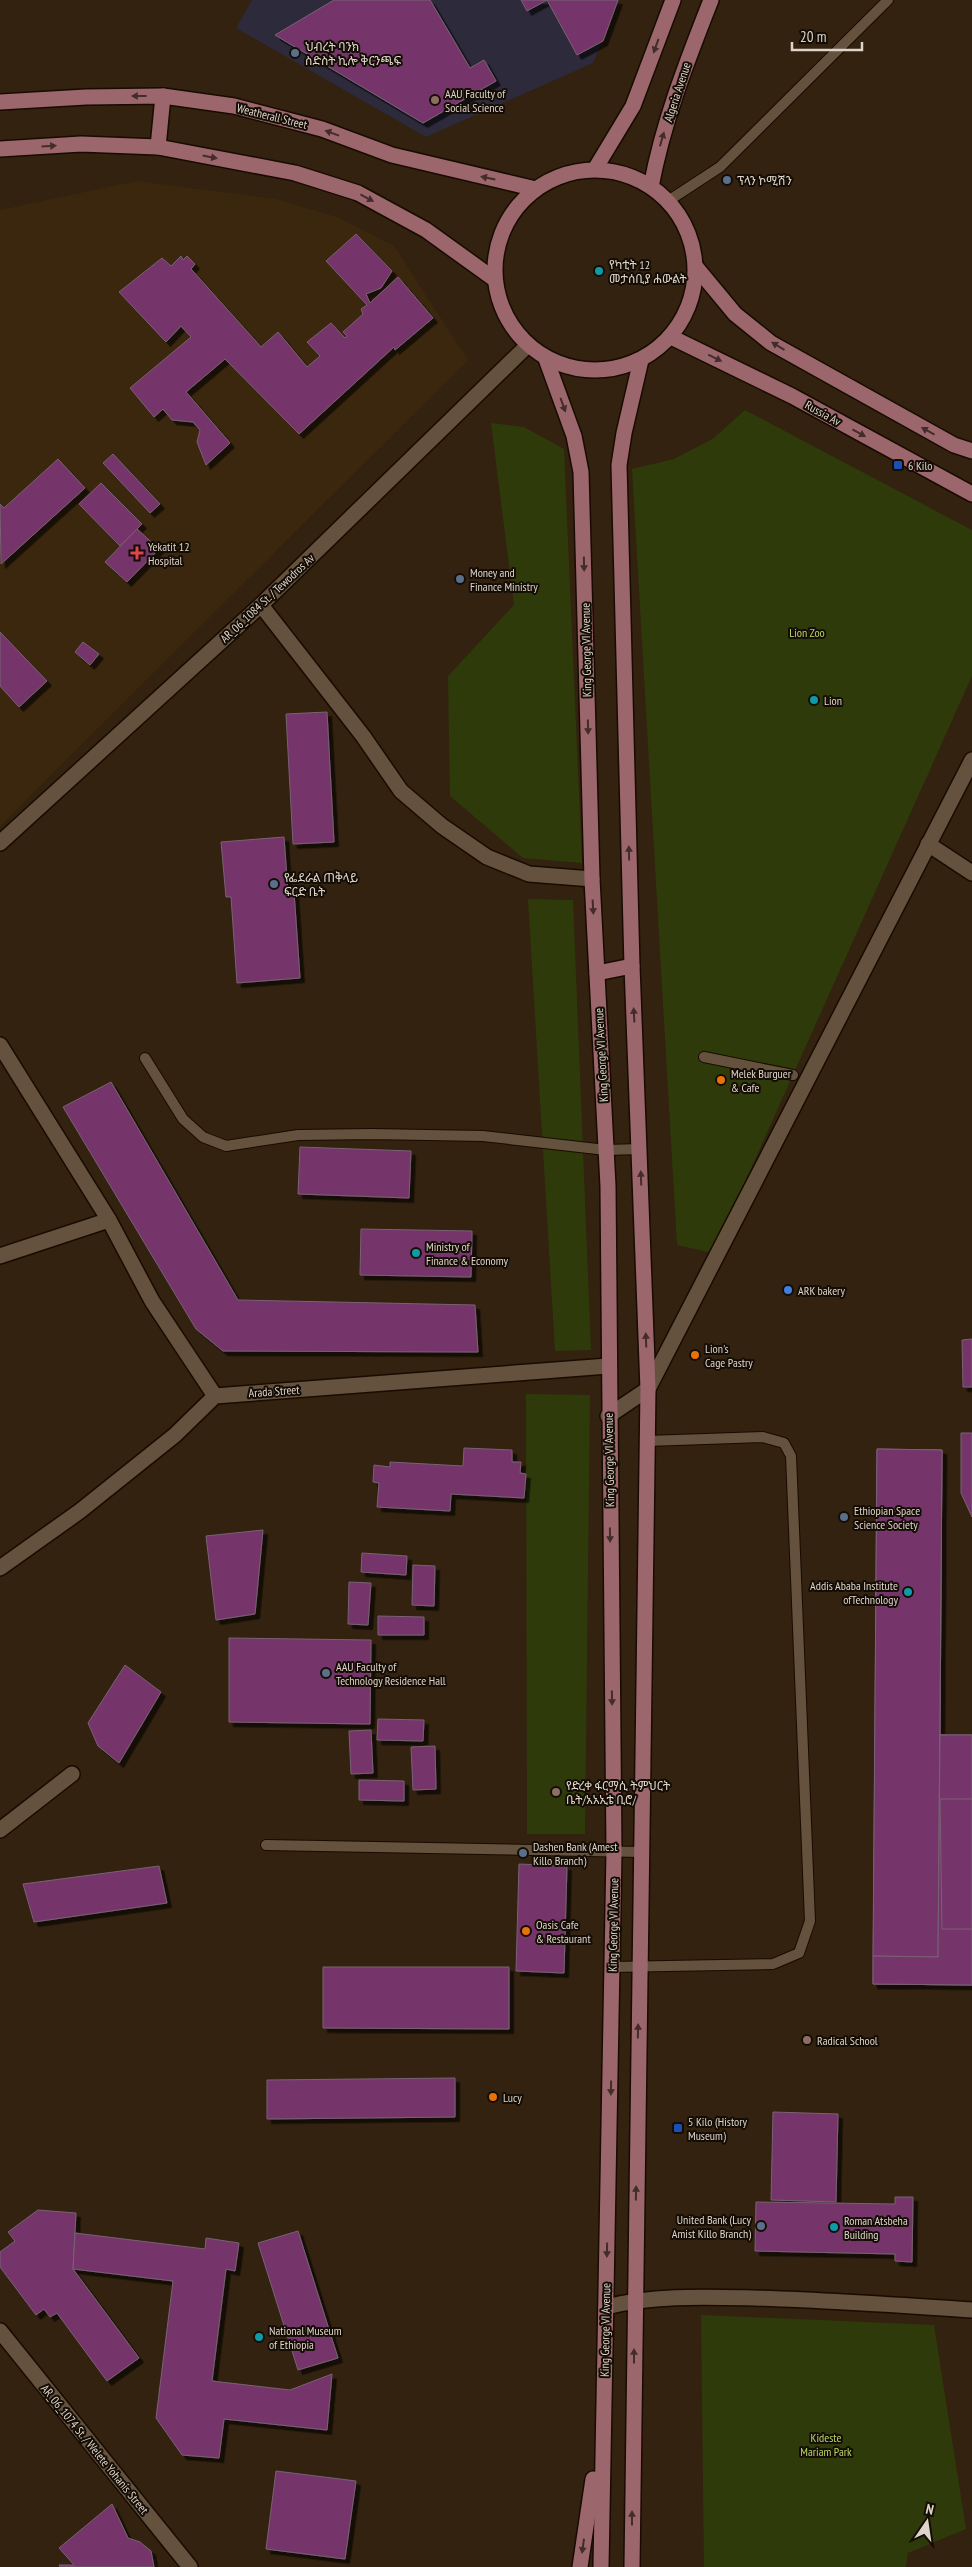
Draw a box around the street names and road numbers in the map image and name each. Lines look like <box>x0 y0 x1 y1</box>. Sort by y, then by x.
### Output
street label: Algeria Avenue <box>660 60 694 124</box>
street label: Weatherall Street <box>235 100 309 132</box>
street label: Russia Av <box>802 397 844 429</box>
street label: AR_06_1084 St. / Tewodros Av <box>217 550 318 646</box>
street label: King George VI Avenue <box>578 603 594 697</box>
street label: King George VI Avenue <box>591 1008 611 1102</box>
street label: Arada Street <box>248 1382 301 1400</box>
street label: King George VI Avenue <box>601 1413 617 1507</box>
street label: King George VI Avenue <box>605 1878 621 1972</box>
street label: King George VI Avenue <box>597 2283 613 2377</box>
street label: AR_06_1074 St. / Welete Yohanis Street <box>38 2381 152 2517</box>

